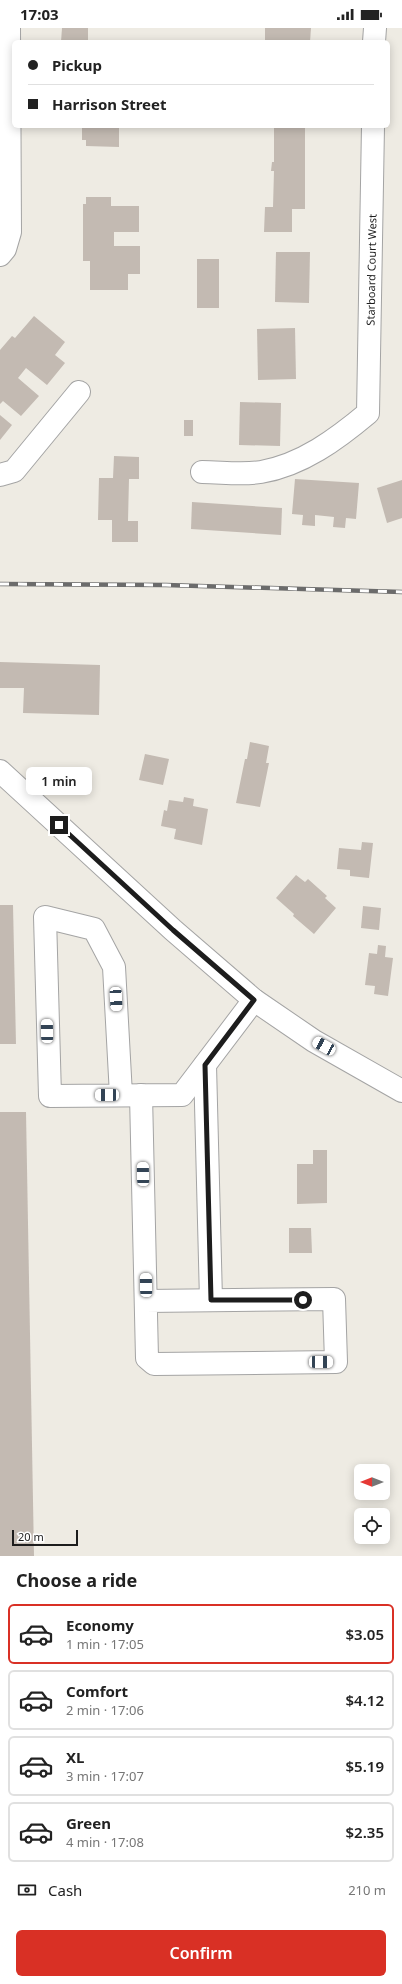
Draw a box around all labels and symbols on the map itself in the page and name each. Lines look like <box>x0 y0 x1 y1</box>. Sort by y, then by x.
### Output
street label: Starboard Court West <box>362 214 379 326</box>
callout: 1 min <box>26 767 92 795</box>
route end <box>50 816 68 834</box>
car <box>109 987 123 1011</box>
car <box>41 1019 53 1043</box>
car <box>311 1035 337 1057</box>
car <box>95 1089 119 1101</box>
car <box>137 1162 149 1186</box>
car <box>140 1273 152 1297</box>
route start <box>294 1291 312 1309</box>
car <box>309 1356 333 1368</box>
north arrow <box>354 1464 390 1500</box>
scale bar <box>12 1528 78 1547</box>

